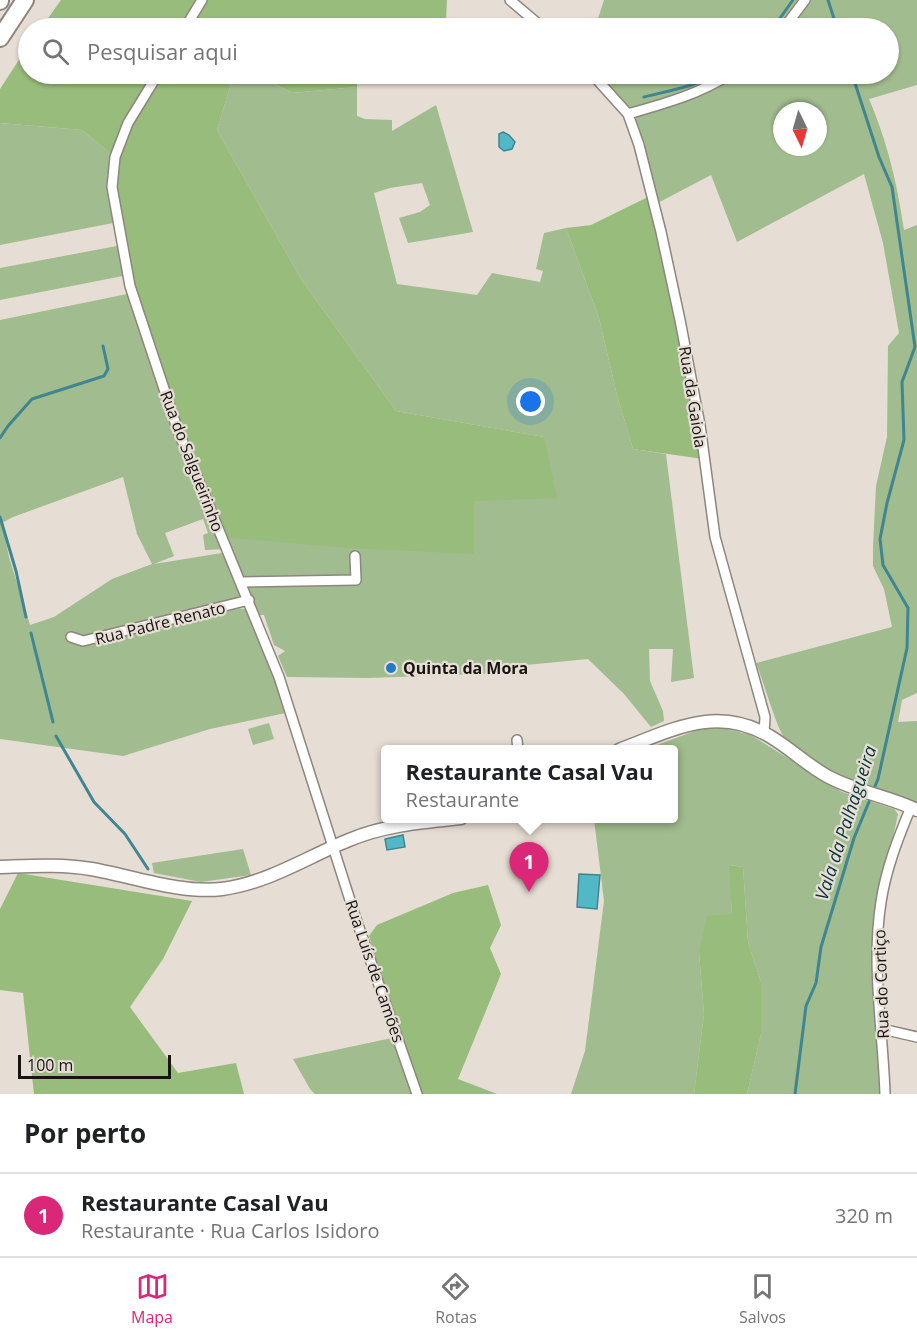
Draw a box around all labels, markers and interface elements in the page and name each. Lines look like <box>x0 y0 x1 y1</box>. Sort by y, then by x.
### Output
search box <box>18 18 899 84</box>
icon: search <box>39 35 72 68</box>
text: Pesquisar aqui <box>87 36 238 66</box>
north arrow <box>773 102 827 156</box>
street label: Rua da Gaiola <box>674 345 712 449</box>
street label: Rua do Salgueirinho <box>155 387 229 535</box>
your location <box>516 387 545 416</box>
street label: Rua Padre Renato <box>93 596 227 650</box>
place label: Quinta da Mora <box>403 657 528 679</box>
marker: Quinta da Mora <box>384 661 398 675</box>
water label: Vala da Palhagueira <box>809 743 881 903</box>
popup <box>381 745 678 823</box>
text: Restaurante Casal Vau <box>406 756 653 786</box>
text: Restaurante <box>406 786 519 813</box>
pin: 1 <box>510 842 548 892</box>
street label: Rua Luís de Camões <box>340 897 410 1045</box>
street label: Rua do Cortiço <box>868 929 894 1039</box>
scale bar <box>18 1052 171 1080</box>
text: 100 m <box>27 1054 73 1076</box>
text: Por perto <box>24 1115 146 1151</box>
text: Restaurante Casal Vau <box>81 1187 329 1217</box>
text: 1 <box>38 1202 49 1229</box>
text: 320 m <box>835 1202 893 1229</box>
text: Restaurante · Rua Carlos Isidoro <box>81 1217 379 1244</box>
tab: Mapa <box>131 1270 173 1328</box>
tab: Rotas <box>435 1270 477 1328</box>
tab: Salvos <box>739 1270 786 1328</box>

